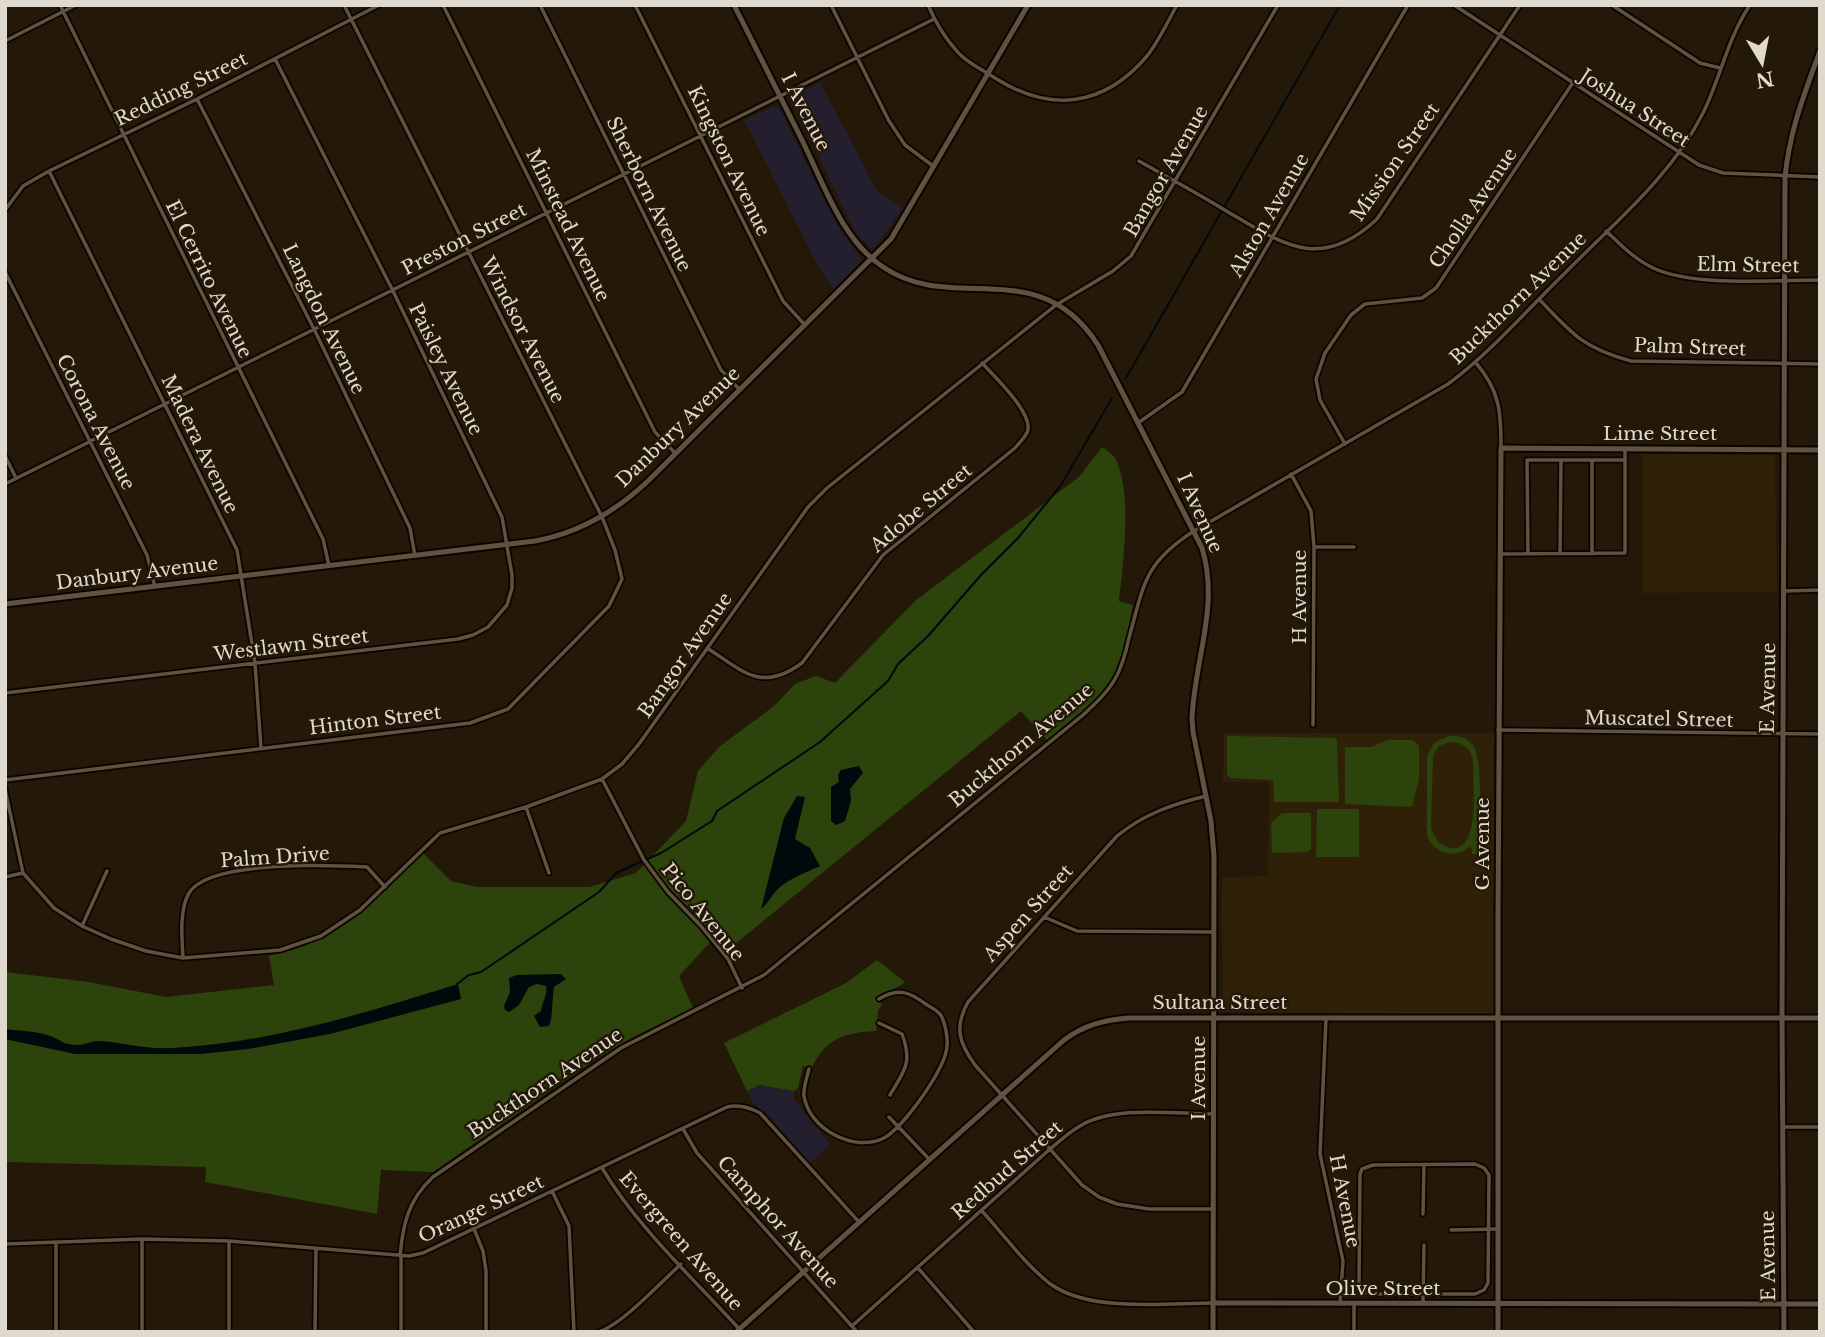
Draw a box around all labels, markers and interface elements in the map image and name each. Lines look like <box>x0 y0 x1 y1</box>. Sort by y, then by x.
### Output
north arrow <box>1727 28 1797 98</box>
street label: Redding Street <box>111 47 252 131</box>
street label: Joshua Street <box>1573 62 1695 153</box>
text: N <box>1754 66 1776 92</box>
street label: I Avenue <box>776 69 836 155</box>
street label: Kingston Avenue <box>683 82 775 240</box>
street label: Mission Street <box>1346 98 1445 226</box>
street label: Bangor Avenue <box>1119 101 1213 241</box>
street label: Sherborn Avenue <box>602 113 696 275</box>
street label: Cholla Avenue <box>1424 143 1522 273</box>
street label: Minstead Avenue <box>521 145 615 305</box>
street label: Alston Avenue <box>1224 149 1314 282</box>
street label: El Cerrito Avenue <box>161 196 257 362</box>
street label: Preston Street <box>398 197 531 280</box>
street label: Buckthorn Avenue <box>1445 227 1591 369</box>
street label: Langdon Avenue <box>278 240 370 398</box>
street label: Windsor Avenue <box>476 252 570 407</box>
street label: Elm Street <box>1696 253 1800 277</box>
street label: Paisley Avenue <box>404 299 488 439</box>
street label: Palm Street <box>1633 334 1747 360</box>
street label: Corona Avenue <box>52 350 140 494</box>
street label: Danbury Avenue <box>611 362 745 492</box>
street label: Madera Avenue <box>156 371 244 517</box>
street label: Lime Street <box>1603 422 1718 445</box>
street label: Adobe Street <box>865 458 977 558</box>
street label: I Avenue <box>1172 470 1228 556</box>
street label: H Avenue <box>1288 550 1311 644</box>
street label: Danbury Avenue <box>55 552 219 594</box>
street label: Bangor Avenue <box>633 588 737 722</box>
street label: Westlawn Street <box>211 624 371 666</box>
street label: E Avenue <box>1756 642 1780 734</box>
street label: Buckthorn Avenue <box>944 678 1098 812</box>
street label: Hinton Street <box>308 700 443 739</box>
street label: Muscatel Street <box>1584 706 1735 732</box>
street label: G Avenue <box>1471 797 1494 891</box>
street label: Palm Drive <box>219 842 331 872</box>
street label: Pico Avenue <box>657 858 749 966</box>
street label: Aspen Street <box>978 859 1078 967</box>
street label: Sultana Street <box>1153 991 1288 1014</box>
street label: Buckthorn Avenue <box>464 1023 626 1143</box>
street label: I Avenue <box>1187 1036 1210 1120</box>
street label: Redbud Street <box>947 1115 1068 1224</box>
street label: Camphor Avenue <box>713 1151 843 1293</box>
street label: H Avenue <box>1325 1152 1365 1250</box>
street label: Evergreen Avenue <box>614 1167 748 1315</box>
street label: Orange Street <box>415 1170 548 1248</box>
street label: E Avenue <box>1756 1210 1780 1302</box>
street label: Olive Street <box>1326 1277 1441 1300</box>

